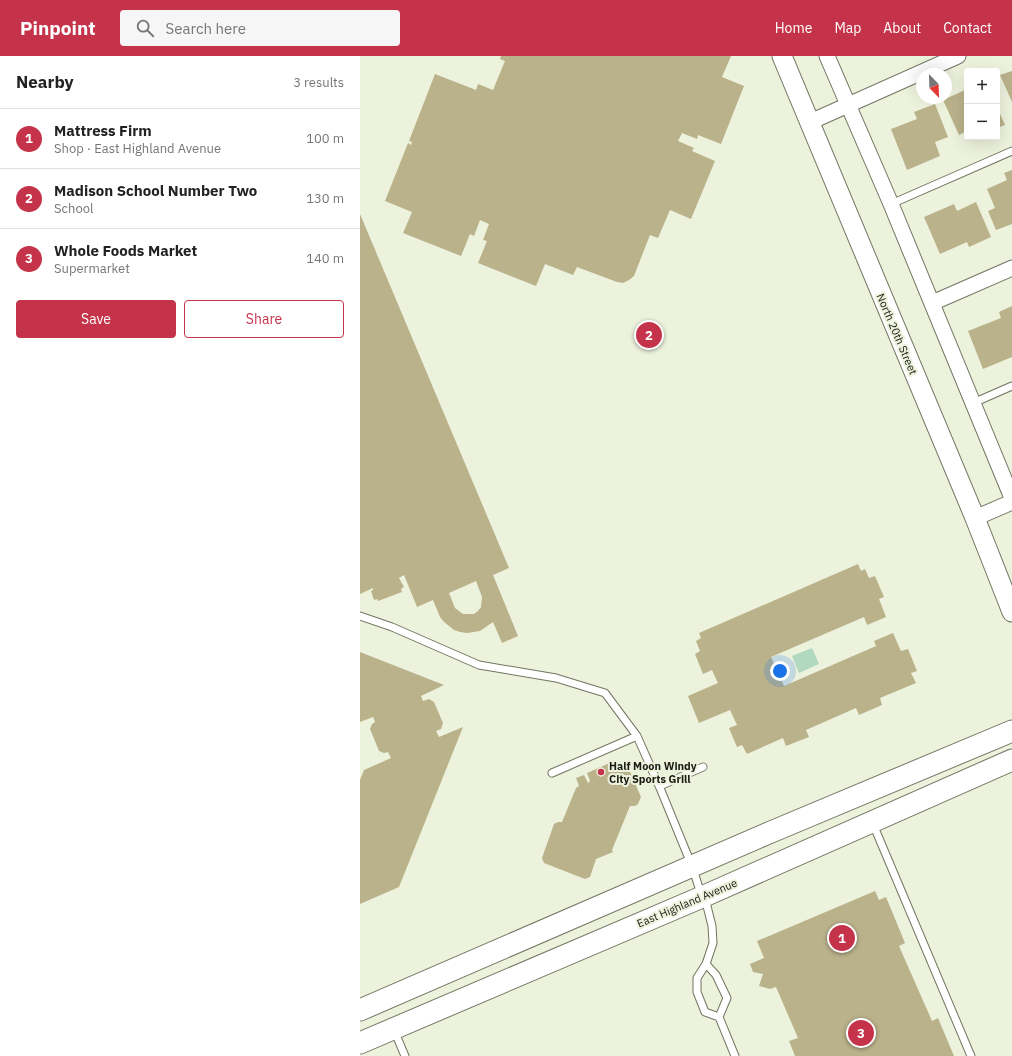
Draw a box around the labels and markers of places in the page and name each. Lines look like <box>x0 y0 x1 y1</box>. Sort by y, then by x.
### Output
pin: 2 <box>636 320 662 350</box>
place label: Half Moon Windy City Sports Grill <box>609 759 697 786</box>
marker: Half Moon Windy City Sports Grill <box>596 767 606 777</box>
pin: 1 <box>829 923 855 953</box>
pin: 3 <box>848 1018 874 1048</box>

